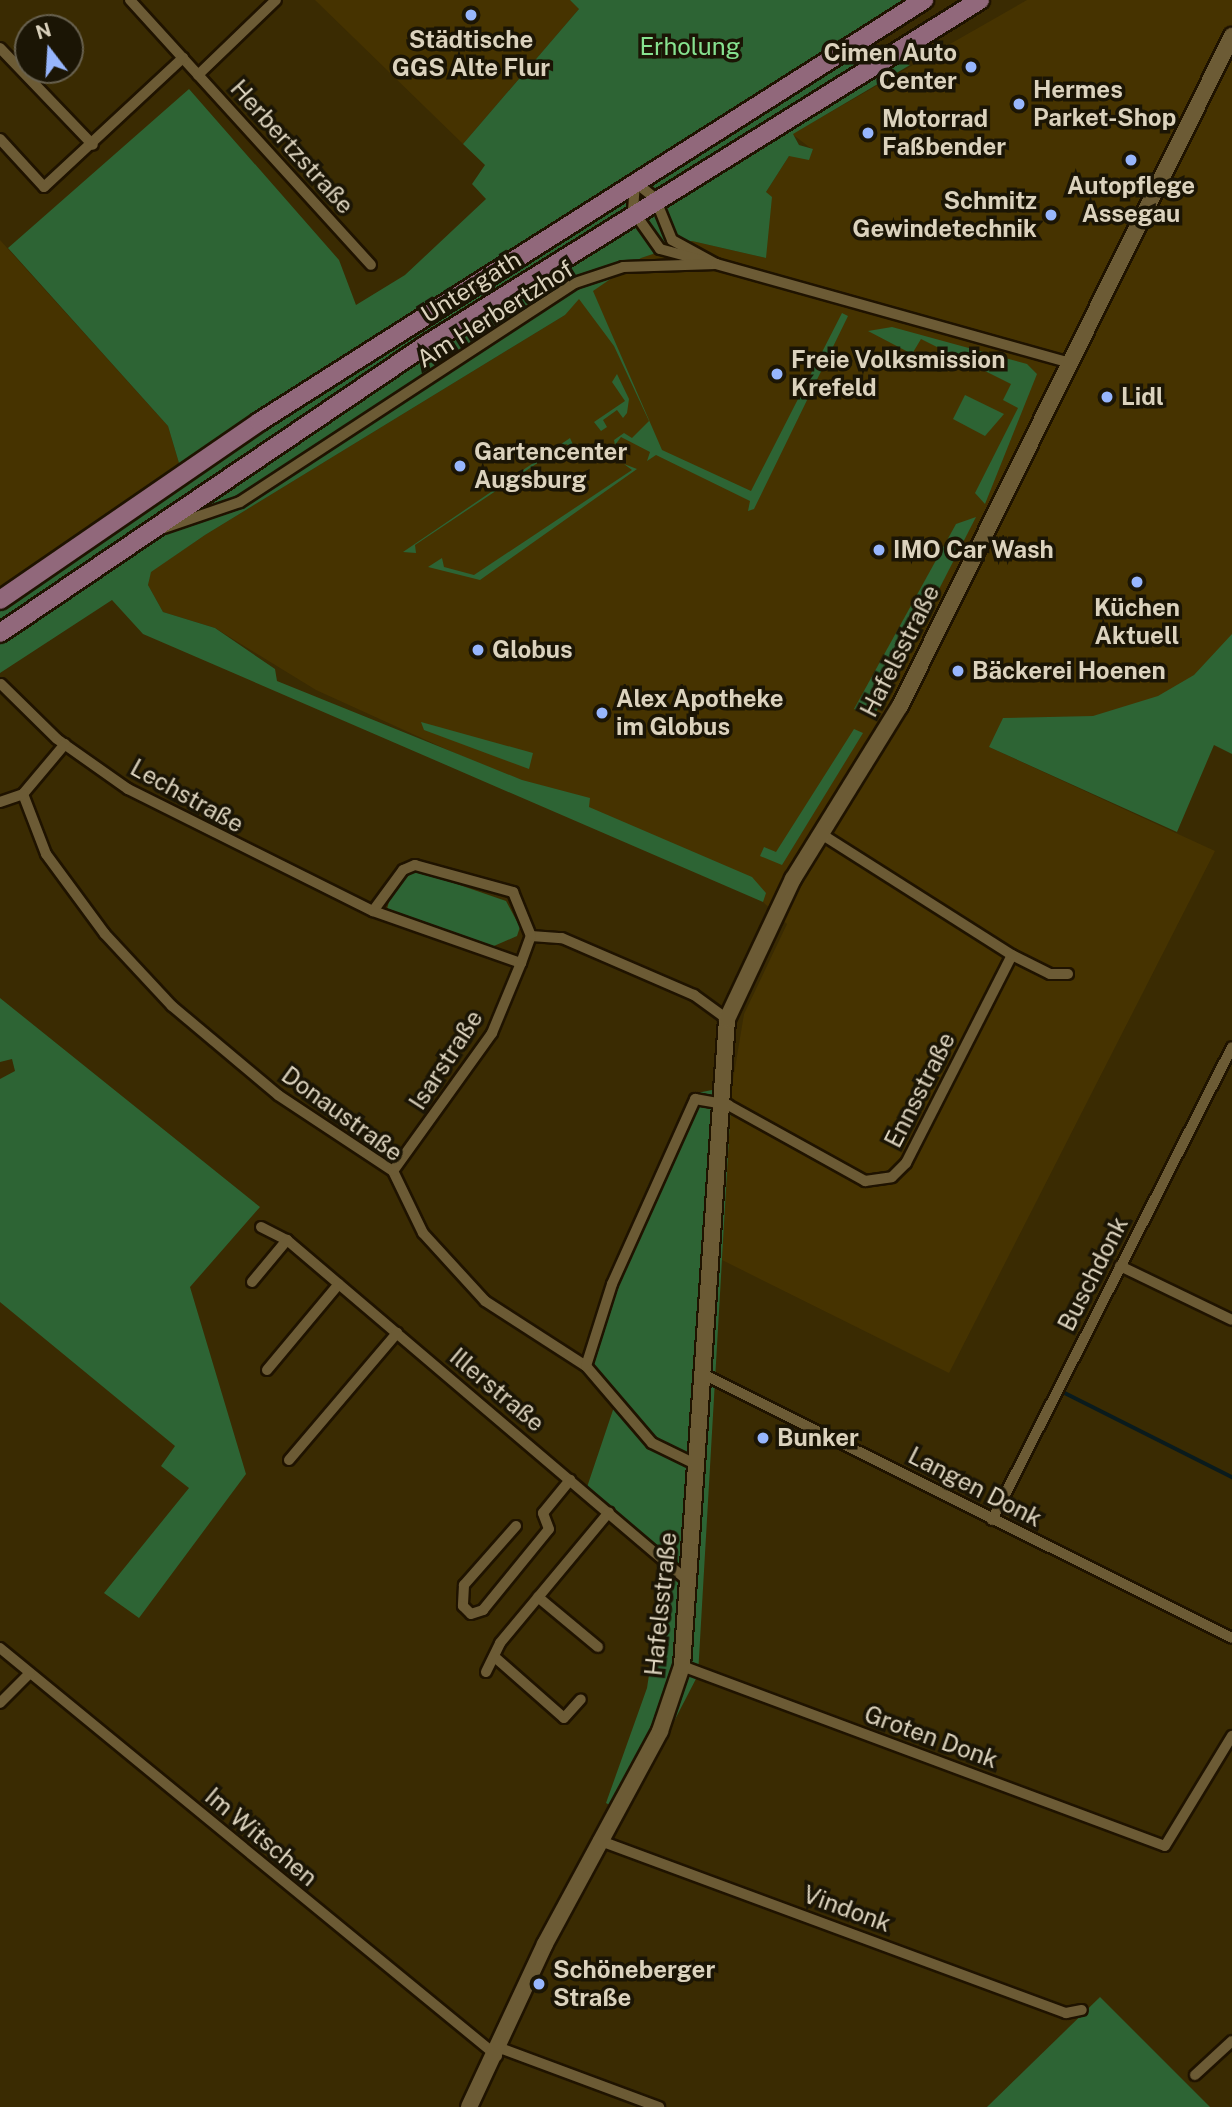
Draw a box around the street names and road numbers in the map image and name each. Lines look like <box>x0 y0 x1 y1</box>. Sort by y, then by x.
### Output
street label: Herbertzstraße <box>224 74 360 220</box>
street label: Untergath <box>416 245 526 329</box>
street label: Am Herbertzhof <box>411 254 579 374</box>
street label: Hafelsstraße <box>854 580 946 722</box>
street label: Lechstraße <box>125 753 249 839</box>
street label: Isarstraße <box>403 1005 489 1115</box>
street label: Ennsstraße <box>879 1028 961 1152</box>
street label: Donaustraße <box>276 1061 408 1167</box>
street label: Buschdonk <box>1052 1212 1134 1336</box>
street label: Illerstraße <box>444 1342 550 1438</box>
street label: Langen Donk <box>903 1441 1047 1533</box>
street label: Hafelsstraße <box>639 1531 683 1677</box>
street label: Groten Donk <box>860 1700 1002 1774</box>
street label: Im Witschen <box>199 1782 323 1892</box>
street label: Vindonk <box>799 1880 895 1938</box>

